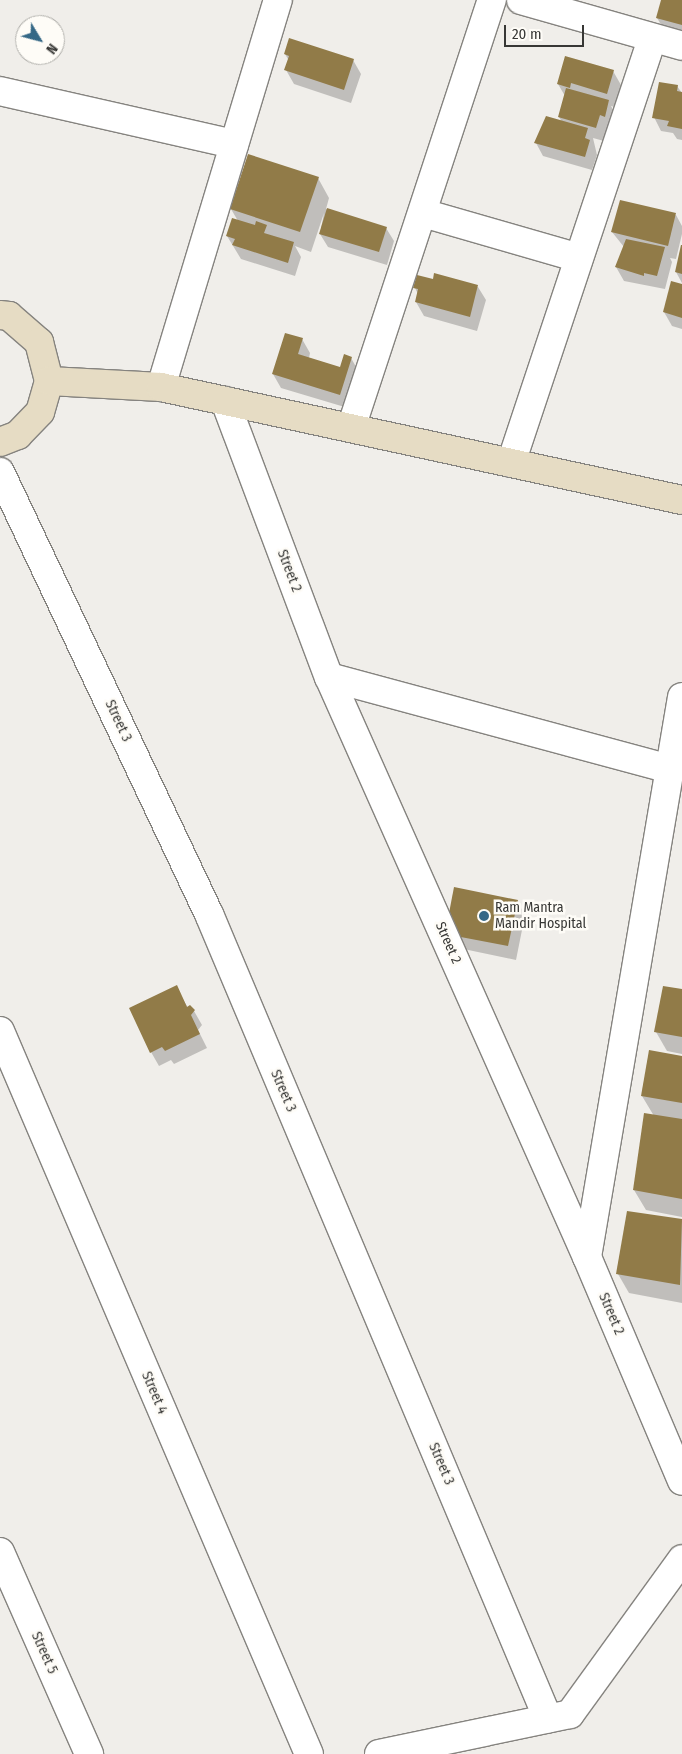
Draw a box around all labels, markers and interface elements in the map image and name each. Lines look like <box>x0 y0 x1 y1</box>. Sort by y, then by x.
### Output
north arrow <box>15 15 65 65</box>
scale bar <box>507 15 587 47</box>
text: 20 m <box>512 25 542 43</box>
text: N <box>42 40 61 57</box>
street label: Street 2 <box>273 548 305 594</box>
street label: Street 3 <box>101 697 135 745</box>
place label: Ram Mantra Mandir Hospital <box>495 900 586 932</box>
marker: Ram Mantra Mandir Hospital <box>477 909 491 923</box>
street label: Street 2 <box>431 920 465 966</box>
street label: Street 3 <box>267 1067 299 1115</box>
street label: Street 2 <box>595 1291 627 1337</box>
street label: Street 4 <box>138 1369 170 1417</box>
street label: Street 3 <box>425 1440 457 1488</box>
street label: Street 5 <box>27 1629 61 1677</box>

